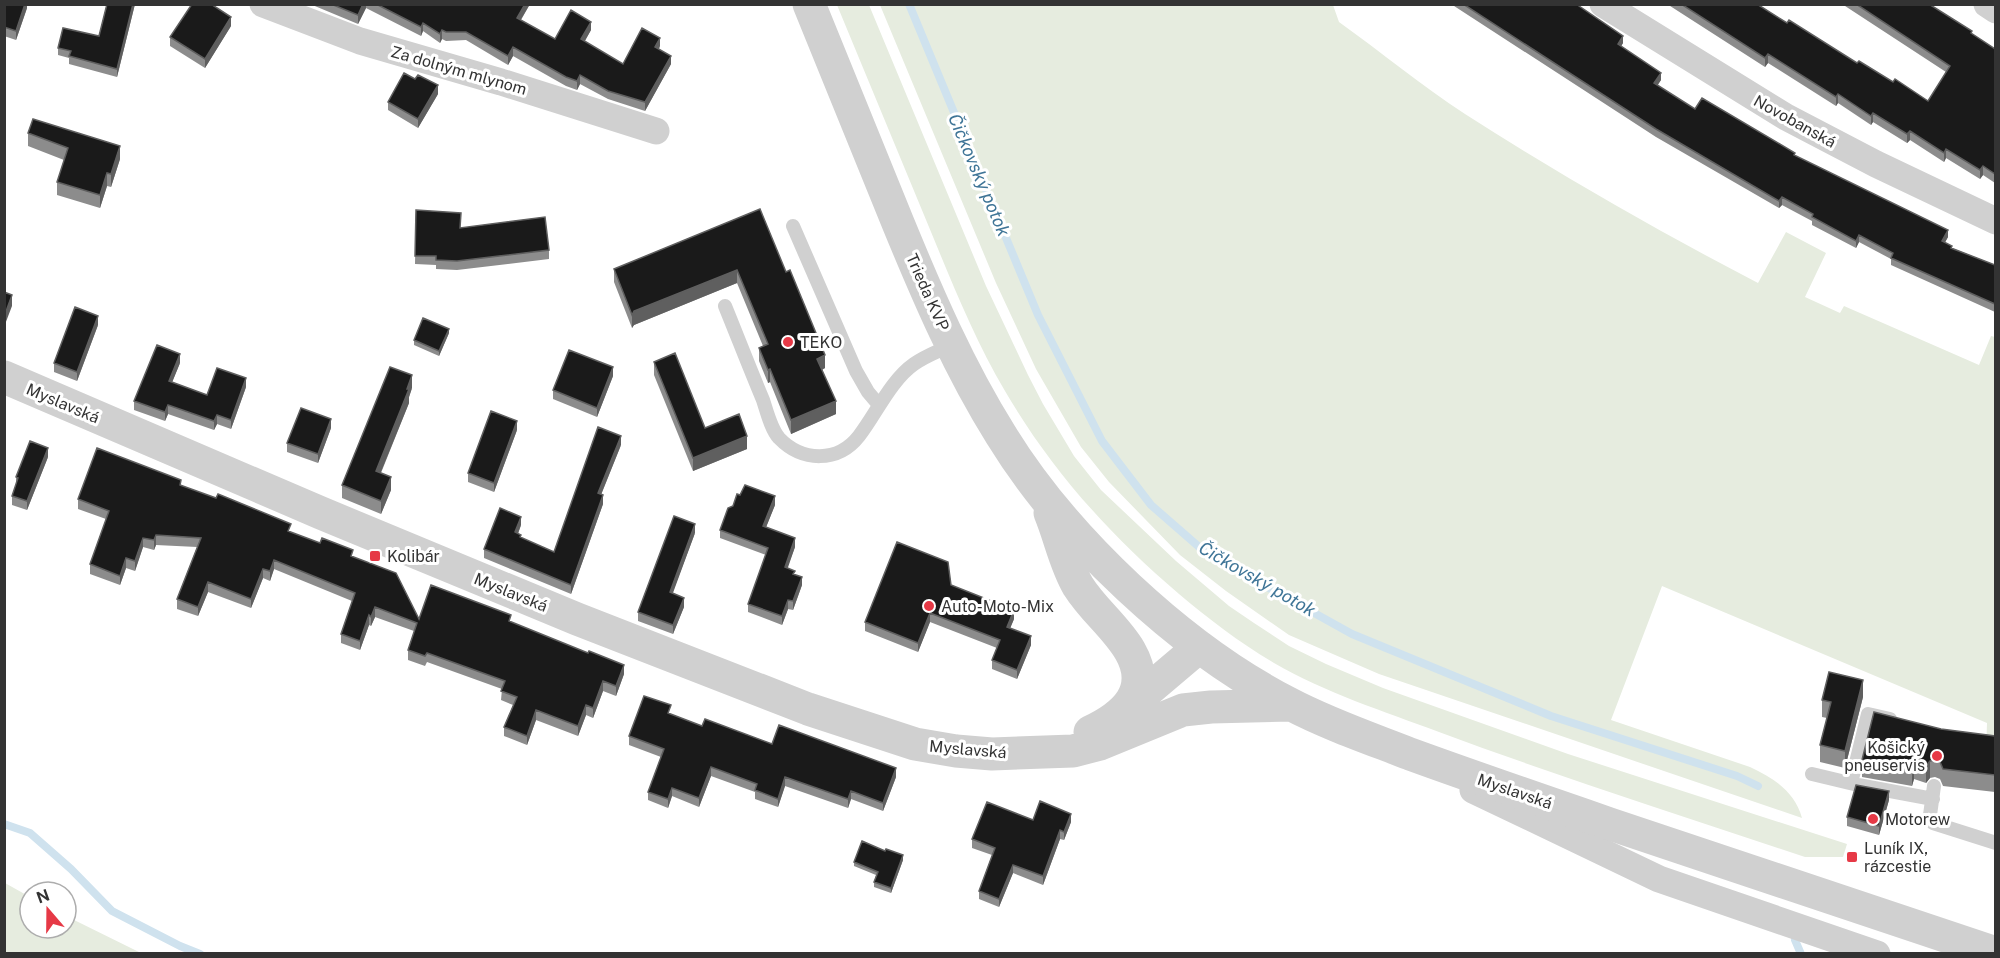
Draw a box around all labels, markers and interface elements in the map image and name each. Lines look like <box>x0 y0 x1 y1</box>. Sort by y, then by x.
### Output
street label: Za dolným mlynom <box>389 42 529 99</box>
street label: Novobanská <box>1750 91 1839 152</box>
water label: Čičkovský potok <box>944 110 1015 240</box>
street label: Trieda KVP <box>902 251 953 334</box>
place label: TEKO <box>800 333 842 352</box>
marker: TEKO <box>781 335 795 349</box>
street label: Myslavská <box>23 380 102 427</box>
water label: Čičkovský potok <box>1195 537 1320 621</box>
place label: Kolibár <box>387 547 440 566</box>
marker: Kolibár <box>368 549 382 563</box>
street label: Myslavská <box>471 569 550 616</box>
place label: Auto-Moto-Mix <box>941 597 1054 616</box>
marker: Auto-Moto-Mix <box>922 599 936 613</box>
street label: Myslavská <box>928 737 1007 762</box>
place label: Košický pneuservis <box>1844 738 1925 775</box>
marker: Košický pneuservis <box>1930 749 1944 763</box>
street label: Myslavská <box>1475 770 1555 813</box>
place label: Motorew <box>1885 810 1951 829</box>
marker: Motorew <box>1866 812 1880 826</box>
place label: Luník IX, rázcestie <box>1864 839 1931 876</box>
marker: Luník IX, rázcestie <box>1845 850 1859 864</box>
north arrow <box>18 880 78 940</box>
text: N <box>34 885 52 907</box>

